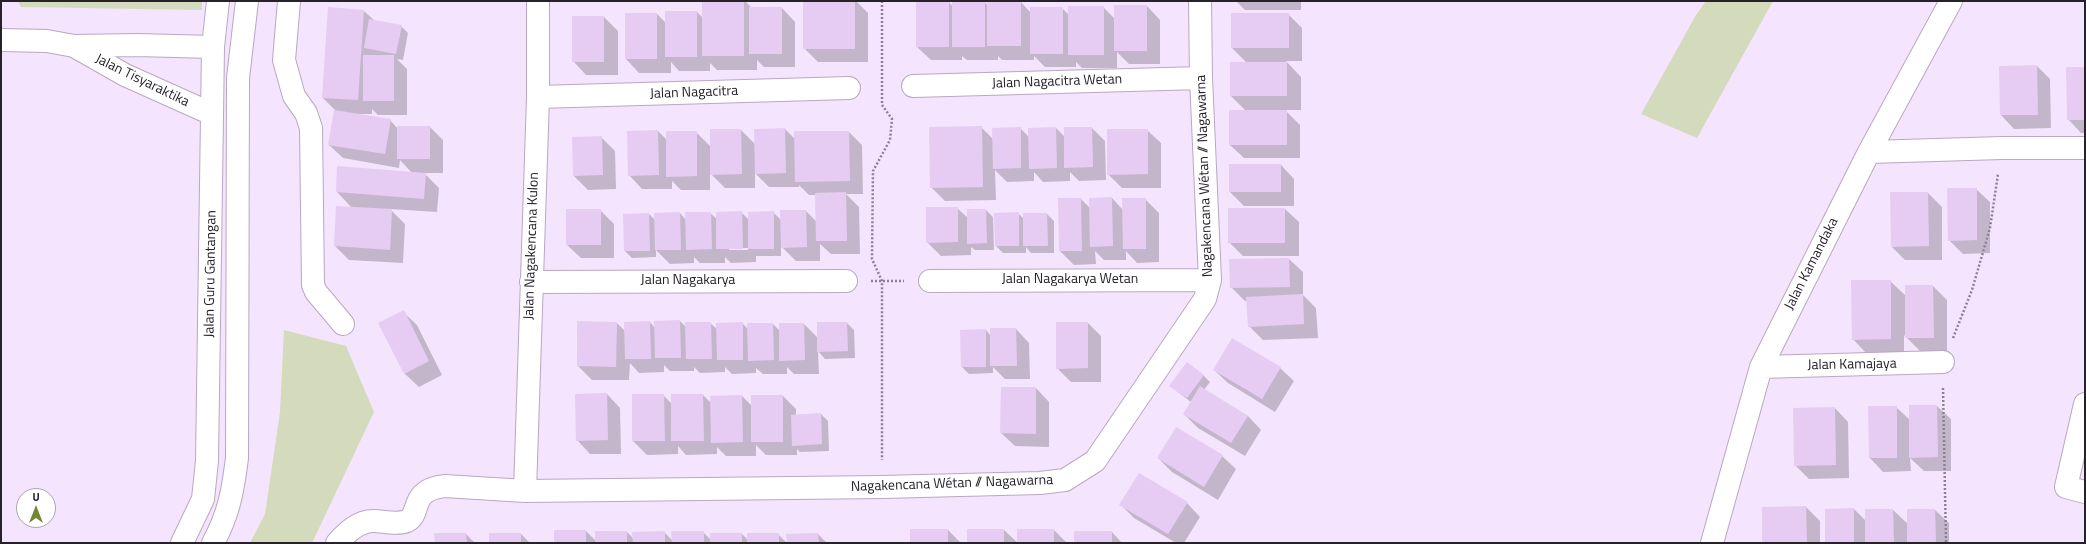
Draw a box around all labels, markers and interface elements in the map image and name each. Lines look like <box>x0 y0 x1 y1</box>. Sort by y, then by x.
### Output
street label: Jalan Tisyaraktika <box>92 51 192 111</box>
street label: Jalan Nagacitra Wetan <box>992 71 1122 93</box>
street label: Nagakencana Wétan // Nagawarna <box>1193 74 1217 278</box>
street label: Jalan Nagacitra <box>649 83 739 103</box>
street label: Jalan Nagakencana Kulon <box>521 172 543 320</box>
street label: Jalan Guru Gantangan <box>201 210 221 338</box>
street label: Jalan Kamandaka <box>1782 215 1842 313</box>
street label: Jalan Nagakarya Wetan <box>1002 272 1138 288</box>
street label: Jalan Nagakarya <box>641 273 735 289</box>
street label: Jalan Kamajaya <box>1807 356 1897 374</box>
street label: Nagakencana Wétan // Nagawarna <box>850 472 1054 496</box>
north arrow <box>16 488 56 528</box>
text: U <box>32 489 40 505</box>

